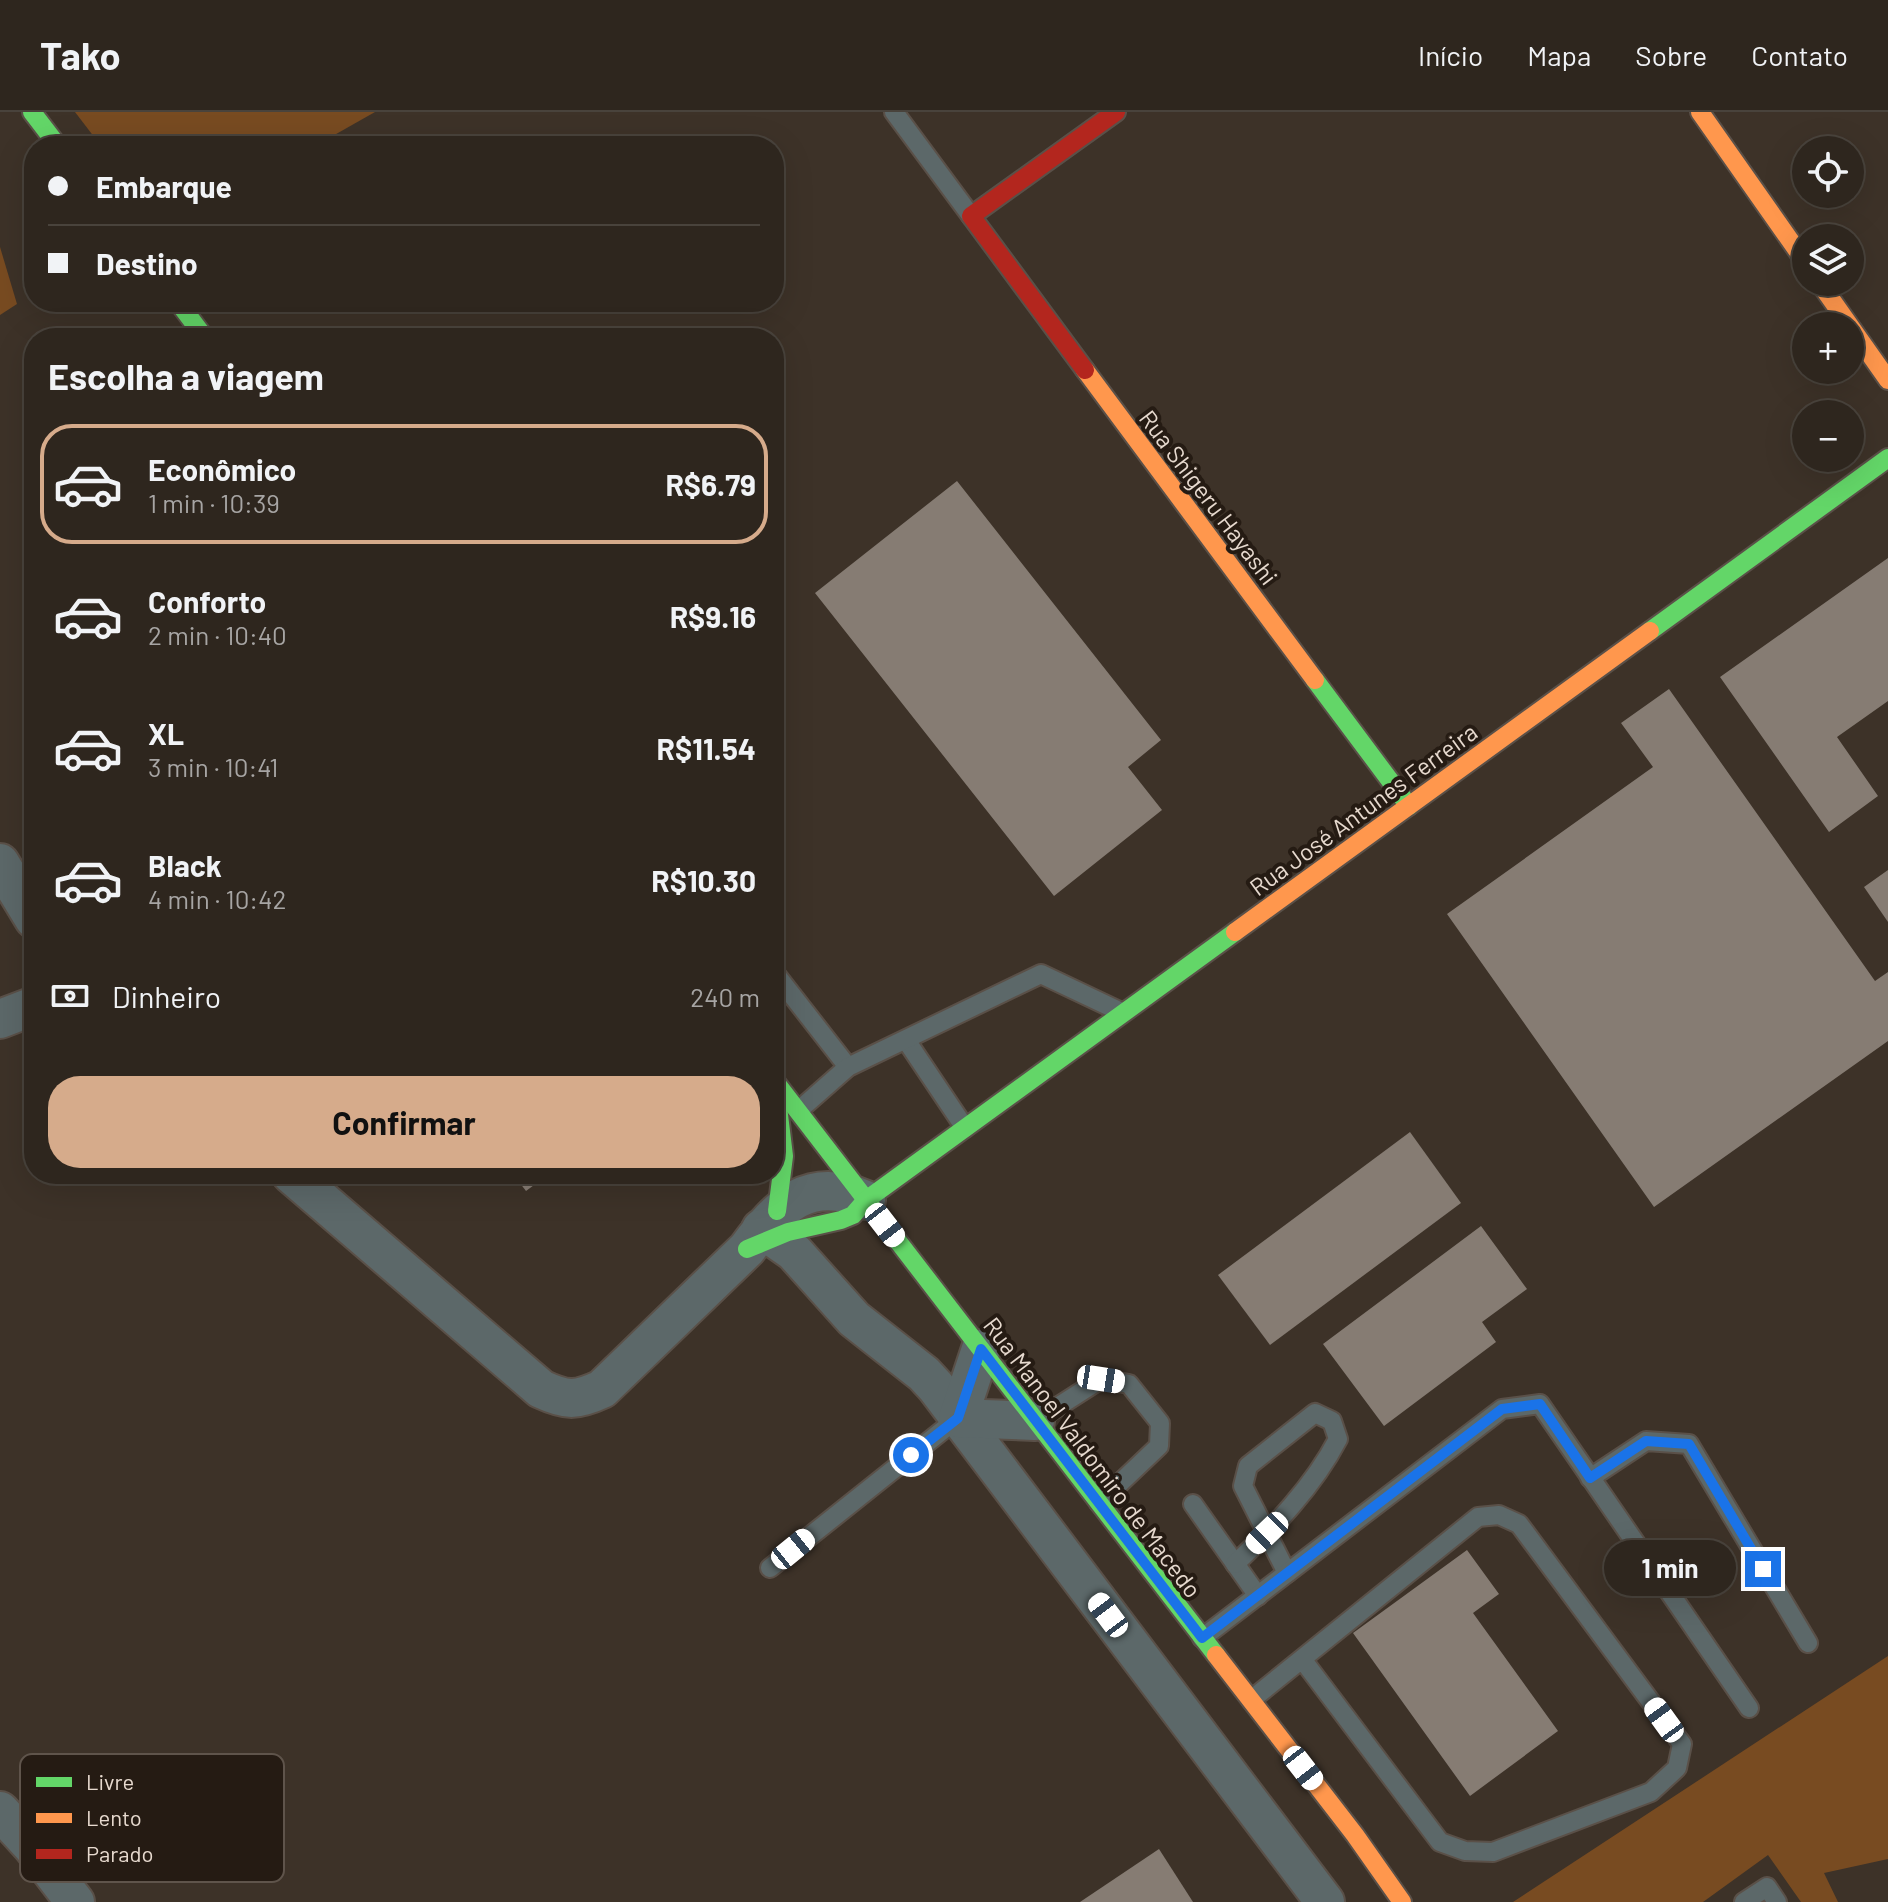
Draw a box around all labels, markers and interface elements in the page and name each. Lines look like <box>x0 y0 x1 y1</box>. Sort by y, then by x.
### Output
text: Tako <box>40 32 121 78</box>
text: Início <box>1418 38 1483 72</box>
text: Mapa <box>1527 38 1591 72</box>
text: Sobre <box>1635 38 1707 72</box>
text: Contato <box>1751 38 1848 72</box>
map controls <box>1792 136 1864 472</box>
button: locate <box>1792 136 1864 208</box>
text: Embarque <box>96 168 232 204</box>
button: layers <box>1792 224 1864 296</box>
text: Destino <box>96 245 198 281</box>
button: + <box>1792 312 1864 384</box>
text: Escolha a viagem <box>48 354 324 397</box>
button: − <box>1792 400 1864 472</box>
street label: Rua Shigeru Hayashi <box>1134 404 1284 590</box>
icon: car <box>52 448 124 520</box>
text: Econômico <box>148 451 296 487</box>
text: R$6.79 <box>665 466 756 502</box>
text: 1 min · 10:39 <box>148 487 280 518</box>
icon: car <box>52 580 124 652</box>
text: Conforto <box>148 583 266 619</box>
text: R$9.16 <box>670 598 756 634</box>
text: 2 min · 10:40 <box>148 619 287 650</box>
icon: car <box>52 712 124 784</box>
text: XL <box>148 715 184 751</box>
street label: Rua José Antunes Ferreira <box>1244 717 1482 901</box>
text: R$11.54 <box>657 730 756 766</box>
text: 3 min · 10:41 <box>148 751 278 782</box>
icon: car <box>52 844 124 916</box>
text: Black <box>148 847 222 883</box>
text: R$10.30 <box>651 862 756 898</box>
text: 4 min · 10:42 <box>148 883 286 914</box>
icon: cash <box>48 974 92 1018</box>
text: Dinheiro <box>112 978 221 1014</box>
text: 240 m <box>690 981 760 1012</box>
button: Confirmar <box>48 1076 760 1168</box>
car <box>861 1199 909 1251</box>
street label: Rua Manoel Valdomiro de Macedo <box>978 1311 1208 1603</box>
car <box>1075 1363 1127 1395</box>
route start <box>893 1437 929 1473</box>
car <box>1241 1508 1293 1558</box>
car <box>767 1525 819 1573</box>
callout: 1 min <box>1603 1541 1735 1597</box>
route end <box>1745 1551 1781 1587</box>
text: 1 min <box>1642 1552 1698 1583</box>
car <box>1084 1589 1132 1641</box>
car <box>1640 1694 1688 1746</box>
car <box>1279 1742 1327 1794</box>
legend <box>20 1754 284 1882</box>
text: Livre <box>86 1768 134 1794</box>
text: Lento <box>86 1804 142 1830</box>
text: Parado <box>86 1840 153 1866</box>

